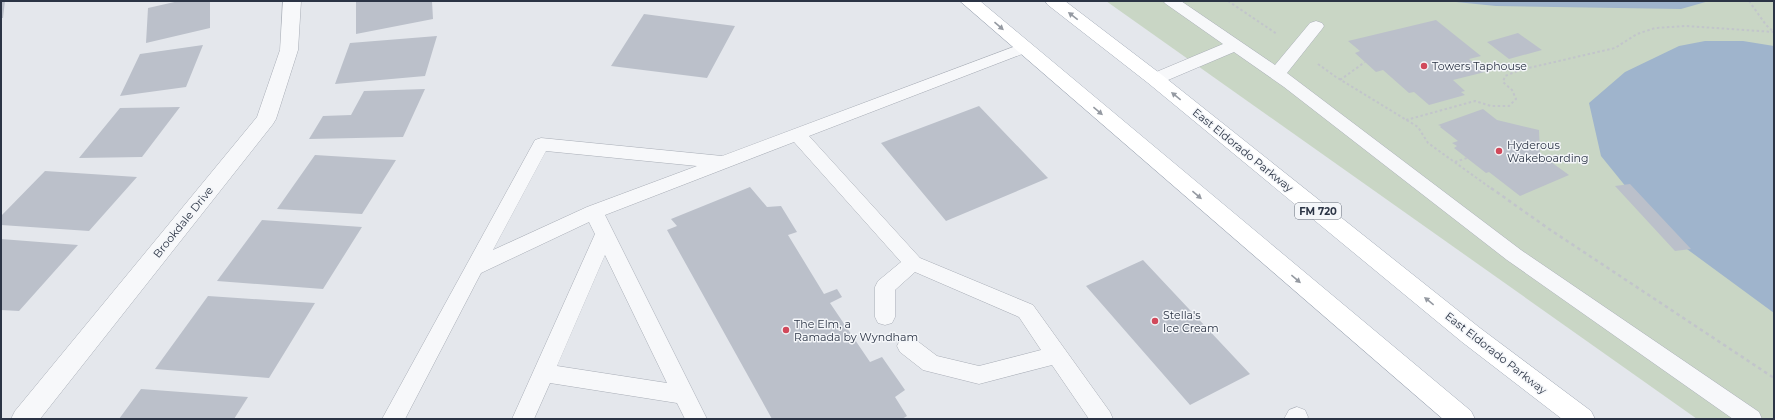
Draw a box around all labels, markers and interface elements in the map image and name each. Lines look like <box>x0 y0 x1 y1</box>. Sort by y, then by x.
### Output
one-way arrow <box>1068 12 1079 20</box>
one-way arrow <box>993 22 1004 31</box>
place label: Towers Taphouse <box>1432 59 1527 73</box>
marker: Towers Taphouse <box>1419 61 1429 71</box>
one-way arrow <box>1170 92 1181 100</box>
street label: East Eldorado Parkway <box>1190 105 1296 195</box>
one-way arrow <box>1092 106 1103 115</box>
place label: Hyderous Wakeboarding <box>1507 138 1589 165</box>
marker: Hyderous Wakeboarding <box>1494 146 1504 156</box>
street label: Brookdale Drive <box>150 183 216 261</box>
one-way arrow <box>1191 190 1202 199</box>
road number: FM 720 <box>1295 203 1341 219</box>
one-way arrow <box>1291 274 1301 283</box>
one-way arrow <box>1424 297 1435 305</box>
place label: Stella's Ice Cream <box>1163 308 1219 335</box>
street label: East Eldorado Parkway <box>1442 309 1550 397</box>
marker: Stella's Ice Cream <box>1150 316 1160 326</box>
place label: The Elm, a Ramada by Wyndham <box>794 317 918 344</box>
marker: The Elm, a Ramada by Wyndham <box>781 325 791 335</box>

